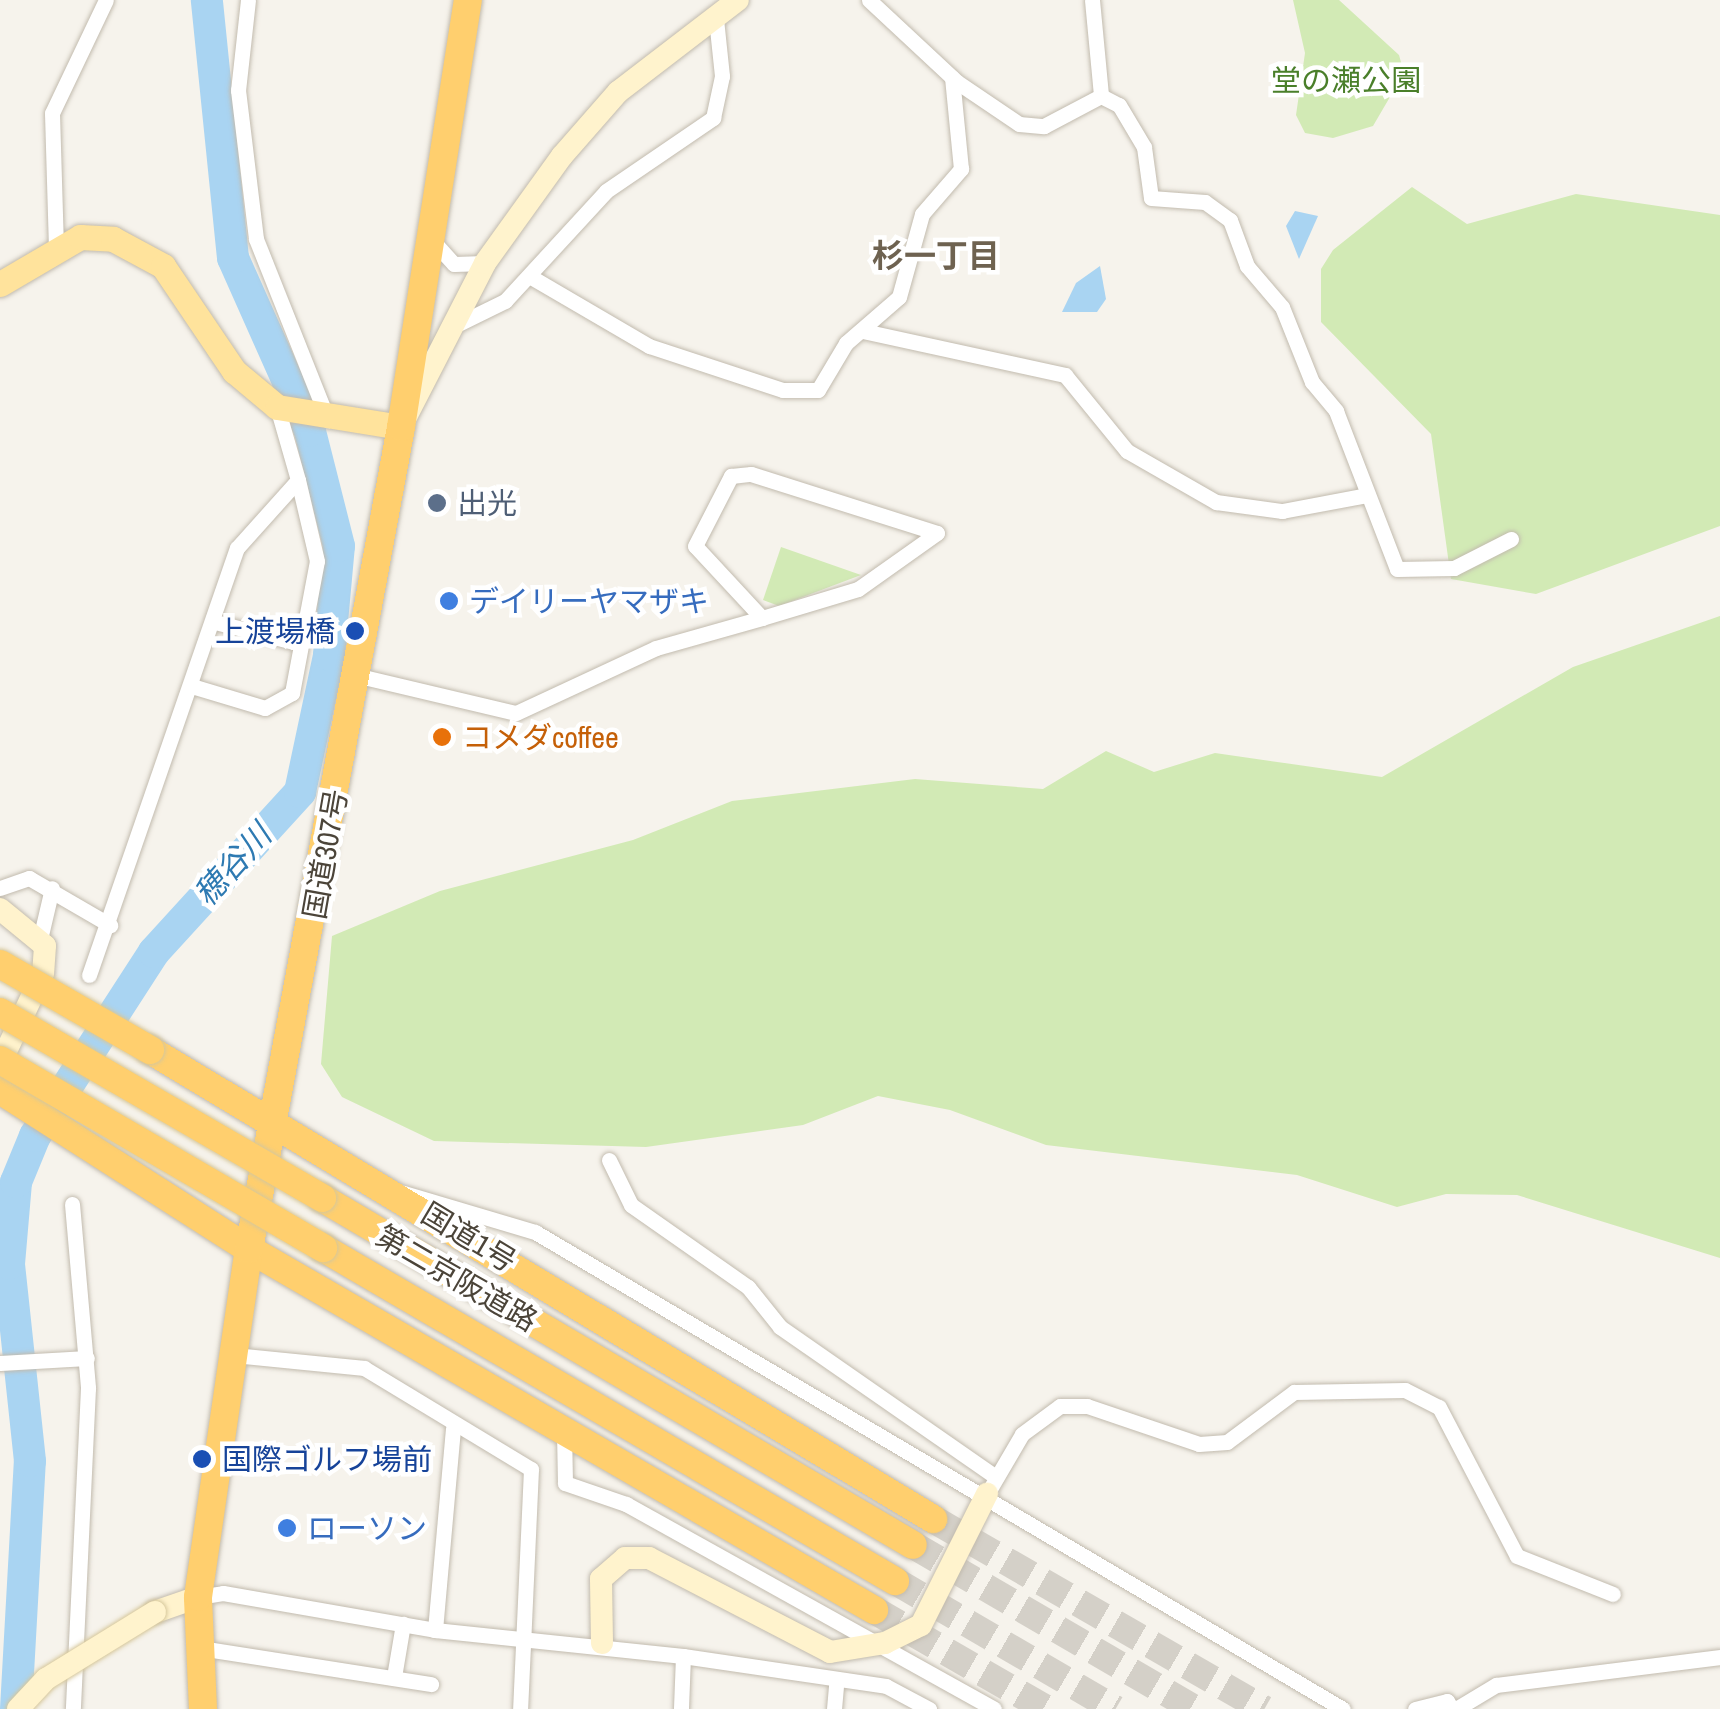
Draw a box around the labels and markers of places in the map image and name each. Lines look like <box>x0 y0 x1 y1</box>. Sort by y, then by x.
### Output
place label: 出光 <box>457 485 517 521</box>
marker: 出光 <box>426 492 448 514</box>
place label: デイリーヤマザキ <box>469 583 709 619</box>
marker: デイリーヤマザキ <box>438 590 460 612</box>
place label: 上渡場橋 <box>215 613 335 649</box>
marker: 上渡場橋 <box>344 620 366 642</box>
place label: コメダcoffee <box>462 719 619 755</box>
marker: コメダcoffee <box>431 726 453 748</box>
place label: 国際ゴルフ場前 <box>222 1441 432 1477</box>
marker: 国際ゴルフ場前 <box>191 1448 213 1470</box>
place label: ローソン <box>307 1510 427 1546</box>
marker: ローソン <box>276 1517 298 1539</box>

